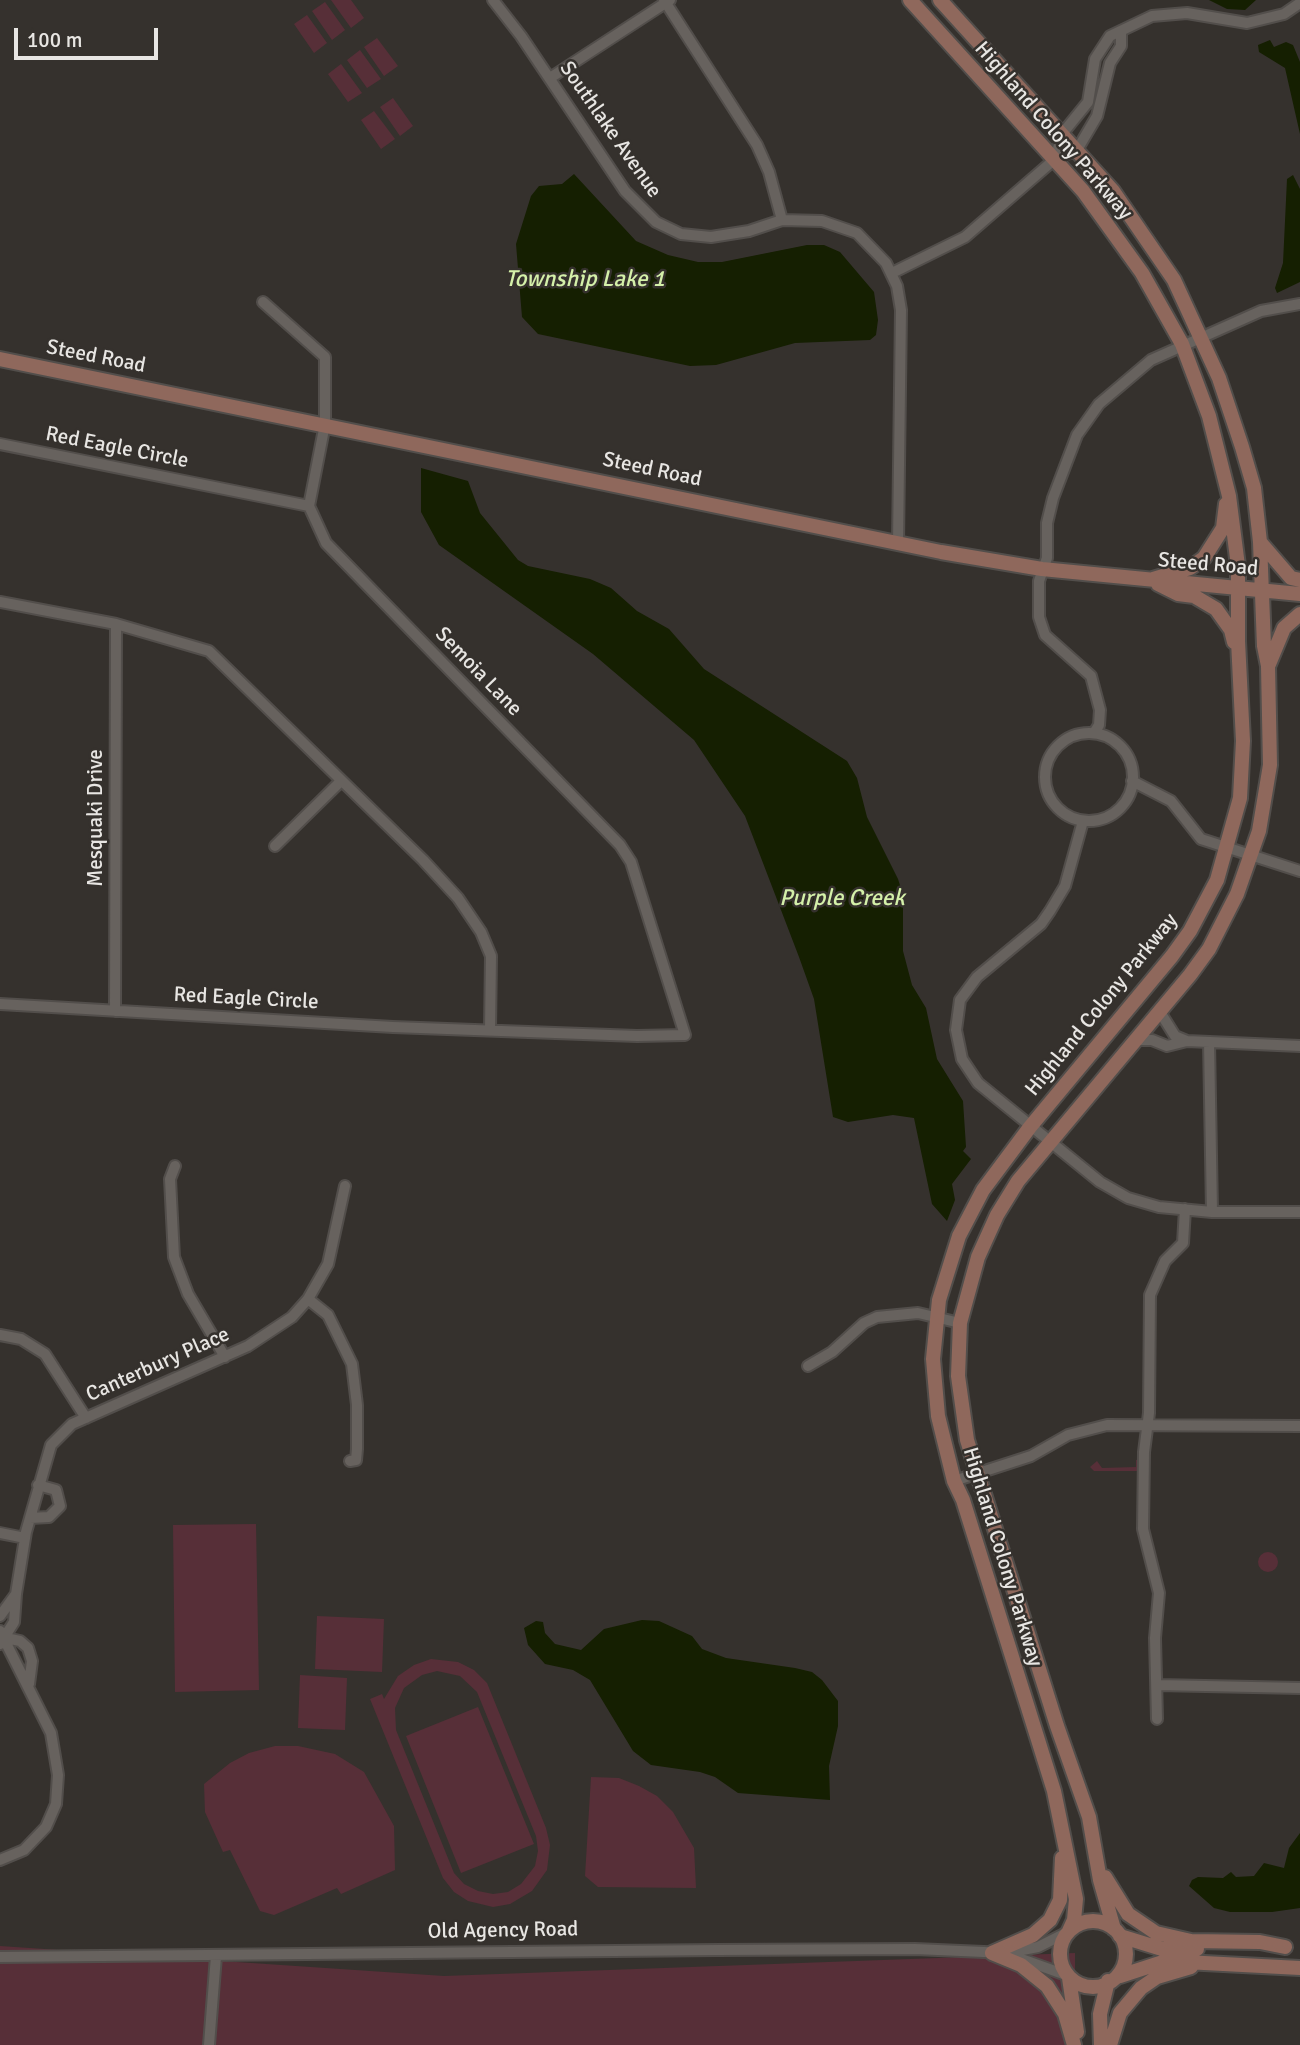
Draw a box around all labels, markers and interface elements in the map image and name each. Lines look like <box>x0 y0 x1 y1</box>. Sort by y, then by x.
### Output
scale bar <box>18 14 161 58</box>
text: 100 m <box>27 27 82 53</box>
street label: Highland Colony Parkway <box>969 37 1137 225</box>
street label: Southlake Avenue <box>554 57 666 203</box>
water label: Township Lake 1 <box>505 266 665 294</box>
street label: Steed Road <box>44 335 148 379</box>
street label: Red Eagle Circle <box>43 422 191 474</box>
street label: Steed Road <box>600 447 704 493</box>
street label: Steed Road <box>1157 548 1259 582</box>
street label: Semoia Lane <box>429 622 527 722</box>
street label: Mesquaki Drive <box>83 749 109 887</box>
water label: Purple Creek <box>779 885 905 913</box>
street label: Highland Colony Parkway <box>1021 909 1183 1101</box>
street label: Red Eagle Circle <box>173 983 319 1015</box>
street label: Canterbury Place <box>82 1322 234 1408</box>
street label: Highland Colony Parkway <box>957 1444 1047 1670</box>
street label: Old Agency Road <box>427 1917 579 1945</box>

